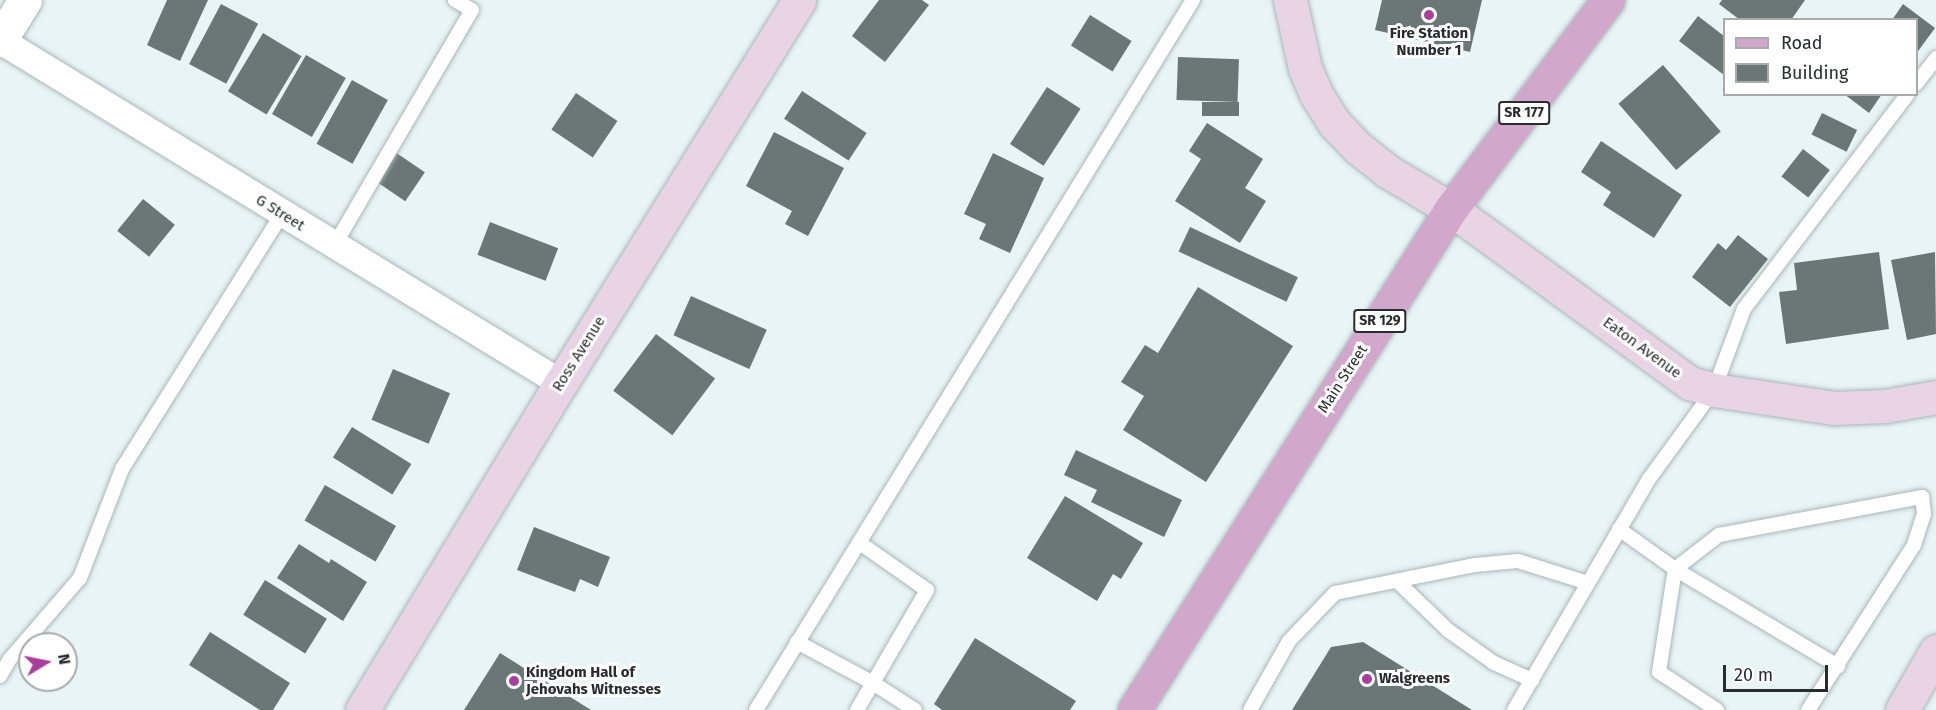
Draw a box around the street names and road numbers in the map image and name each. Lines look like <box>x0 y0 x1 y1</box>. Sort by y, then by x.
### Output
road number: SR 177 <box>1497 102 1551 124</box>
street label: G Street <box>252 191 308 235</box>
road number: SR 129 <box>1353 310 1407 332</box>
street label: Ross Avenue <box>549 313 609 395</box>
street label: Eaton Avenue <box>1599 314 1685 382</box>
street label: Main Street <box>1314 342 1372 416</box>

